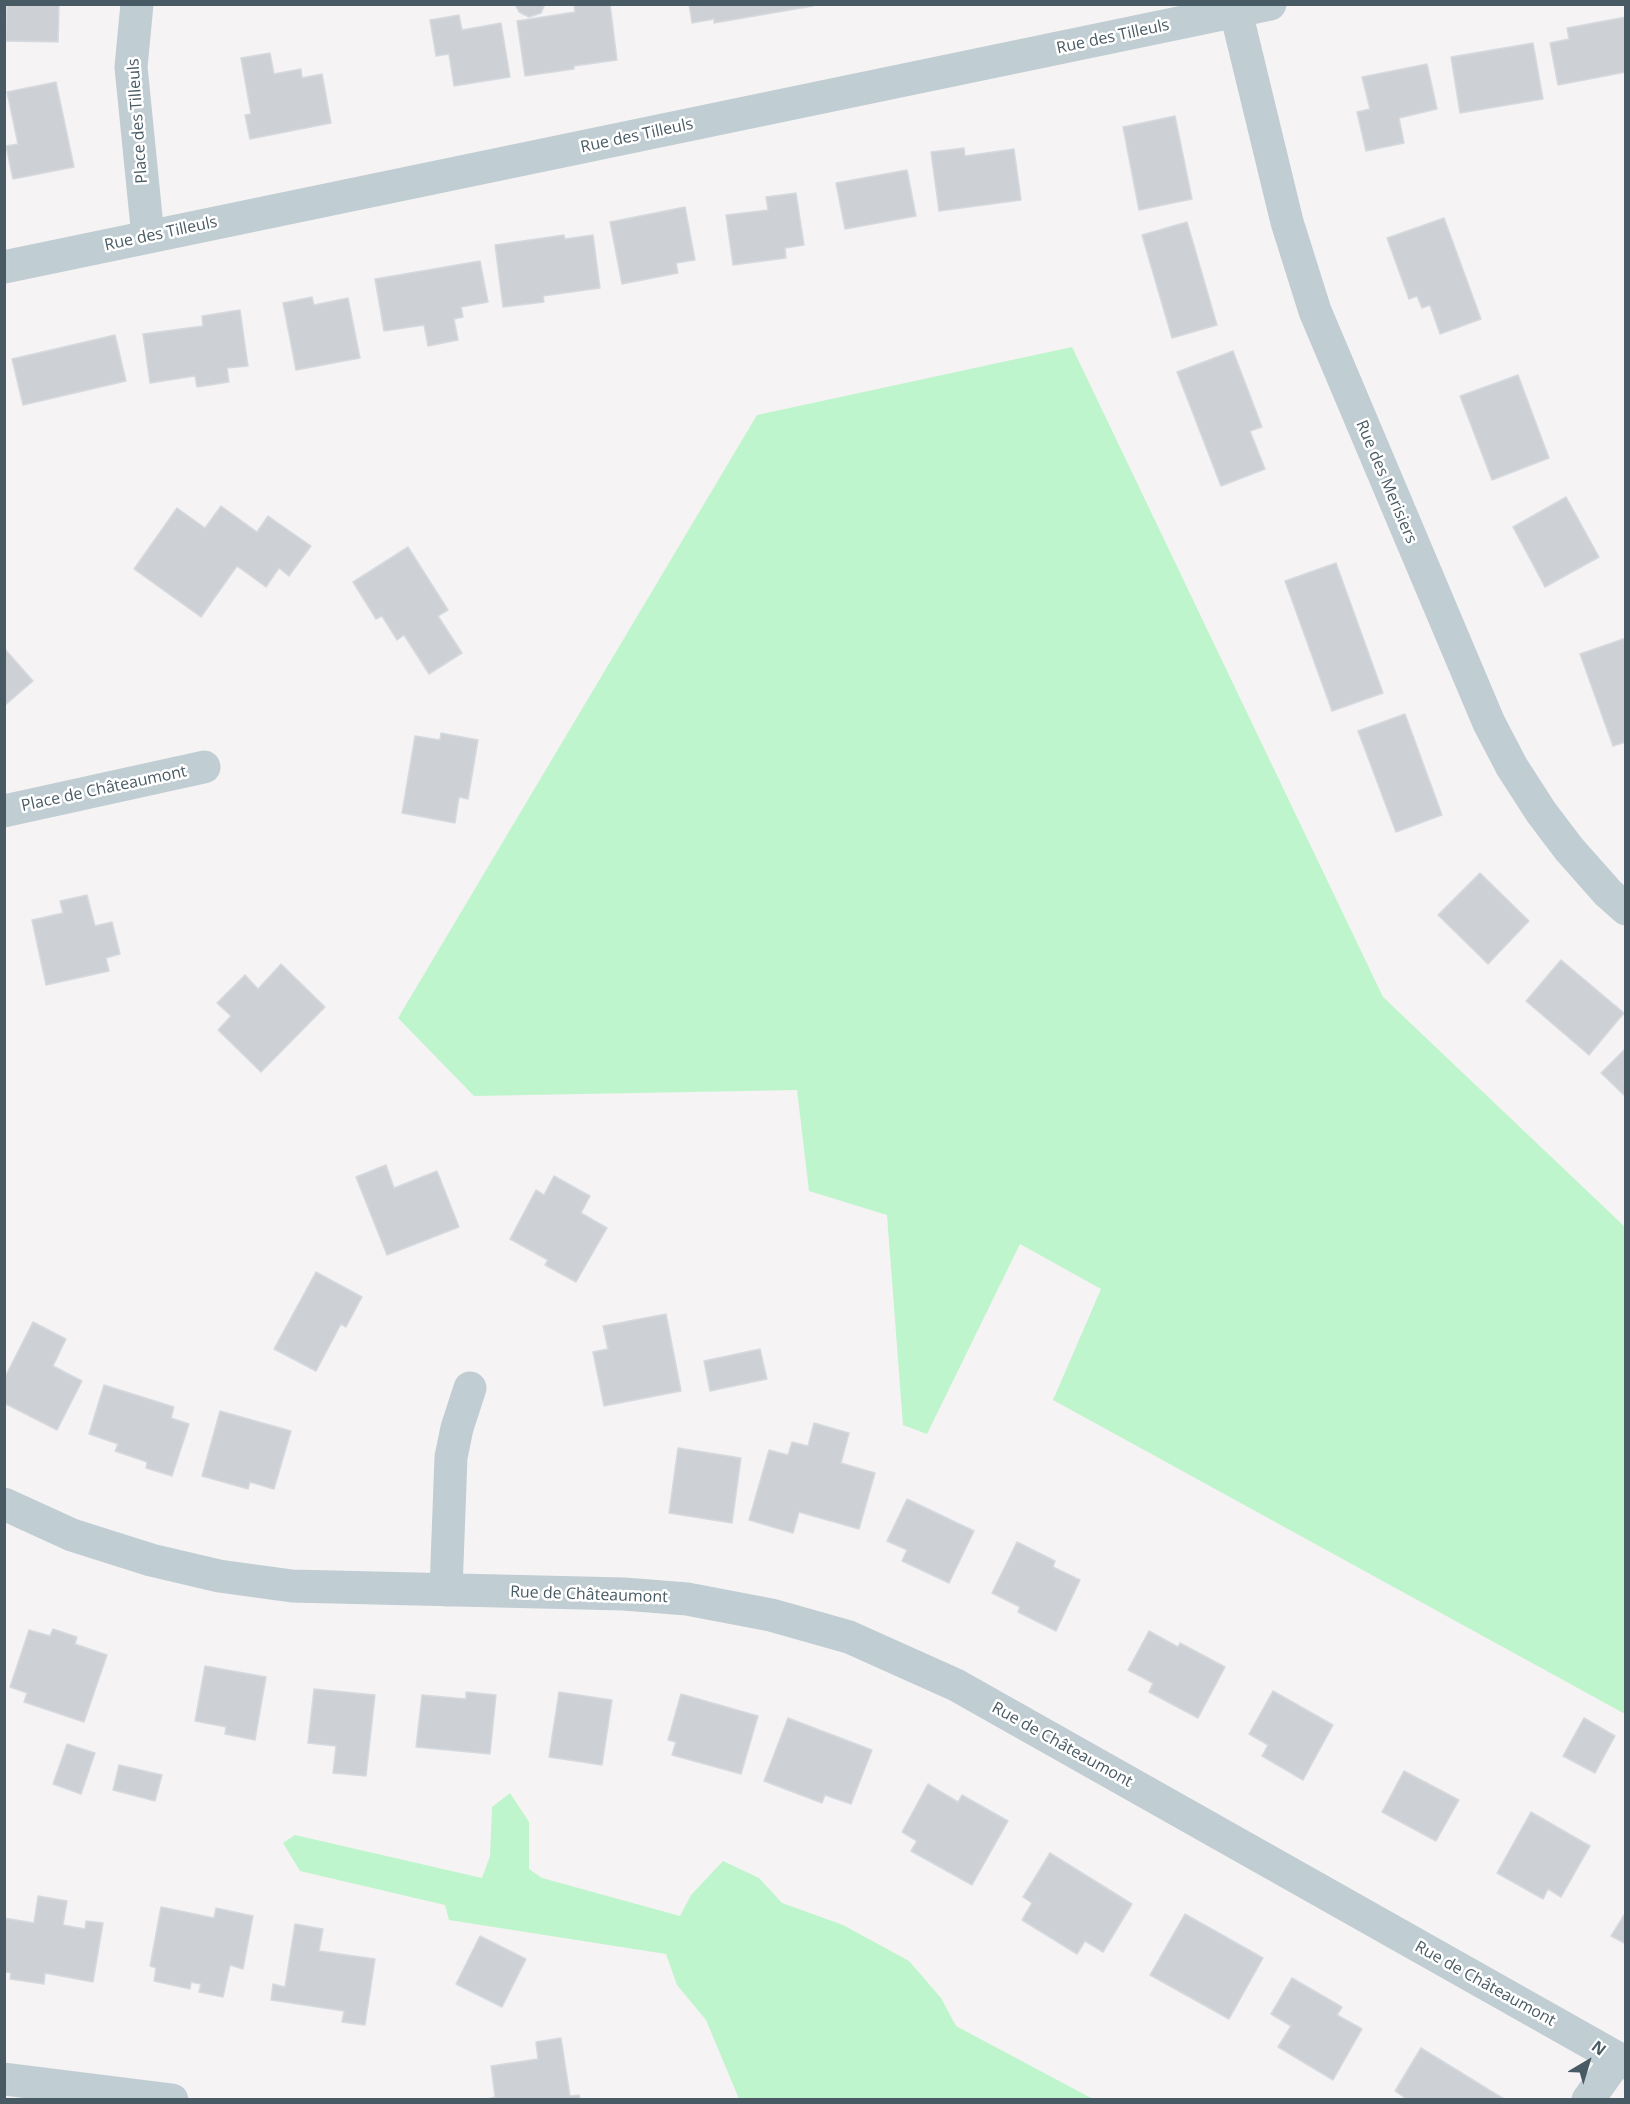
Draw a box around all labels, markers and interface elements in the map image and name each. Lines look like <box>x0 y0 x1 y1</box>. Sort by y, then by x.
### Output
street label: Rue des Tilleuls <box>1055 16 1171 58</box>
street label: Place des Tilleuls <box>124 58 152 184</box>
street label: Rue des Tilleuls <box>579 115 695 157</box>
street label: Rue des Tilleuls <box>103 213 219 255</box>
street label: Rue des Merisiers <box>1351 417 1421 547</box>
street label: Place de Châteaumont <box>20 762 188 816</box>
street label: Rue de Châteaumont <box>510 1583 668 1607</box>
street label: Rue de Châteaumont <box>988 1698 1136 1792</box>
street label: Rue de Châteaumont <box>1411 1937 1559 2031</box>
north arrow <box>1558 2032 1618 2092</box>
text: N <box>1587 2035 1611 2060</box>

